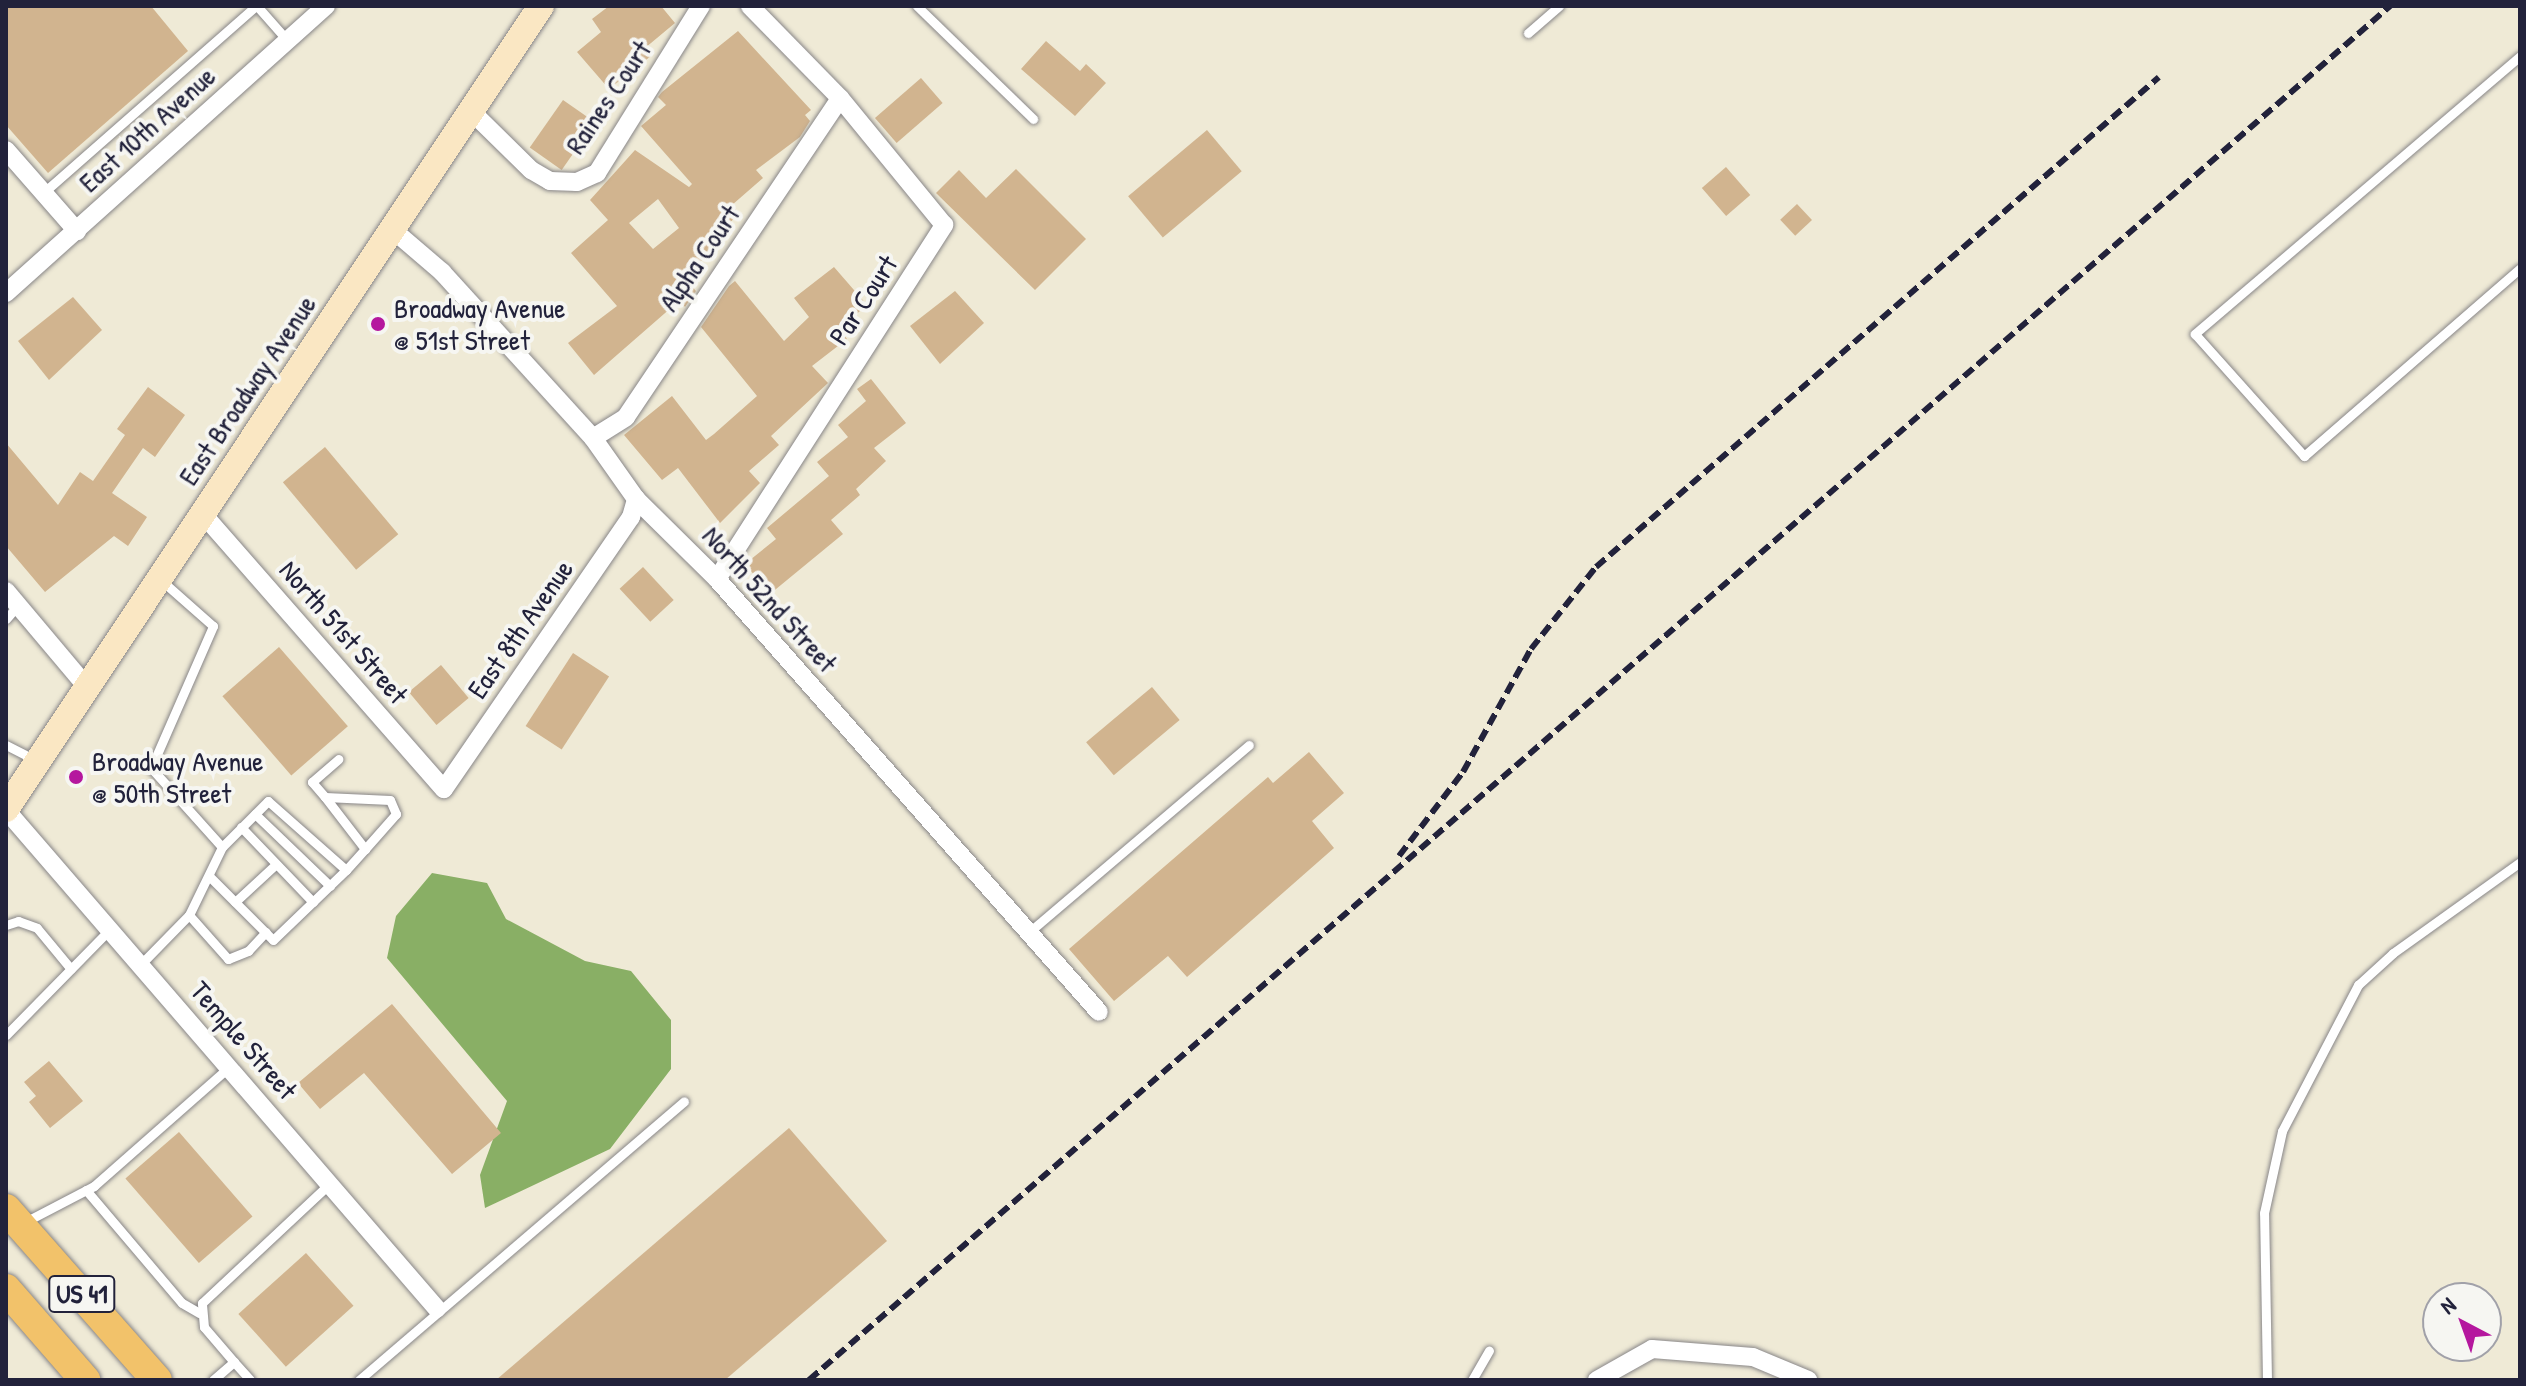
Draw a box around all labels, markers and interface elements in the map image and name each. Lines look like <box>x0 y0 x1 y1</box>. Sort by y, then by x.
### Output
street label: Raines Court <box>558 34 658 160</box>
street label: East 10th Avenue <box>72 59 222 199</box>
street label: Alpha Court <box>651 199 747 317</box>
street label: Par Court <box>822 249 904 351</box>
street label: East Broadway Avenue <box>171 289 323 491</box>
place label: Broadway Avenue @ 51st Street <box>394 291 565 357</box>
marker: Broadway Avenue @ 51st Street <box>369 315 387 333</box>
street label: North 52nd Street <box>696 519 844 679</box>
street label: North 51st Street <box>273 553 415 711</box>
street label: East 8th Avenue <box>460 553 580 705</box>
place label: Broadway Avenue @ 50th Street <box>92 744 263 810</box>
marker: Broadway Avenue @ 50th Street <box>67 768 85 786</box>
street label: Temple Street <box>184 974 304 1106</box>
road number: US 41 <box>48 1272 116 1316</box>
north arrow <box>2422 1282 2502 1362</box>
text: N <box>2433 1290 2462 1321</box>

